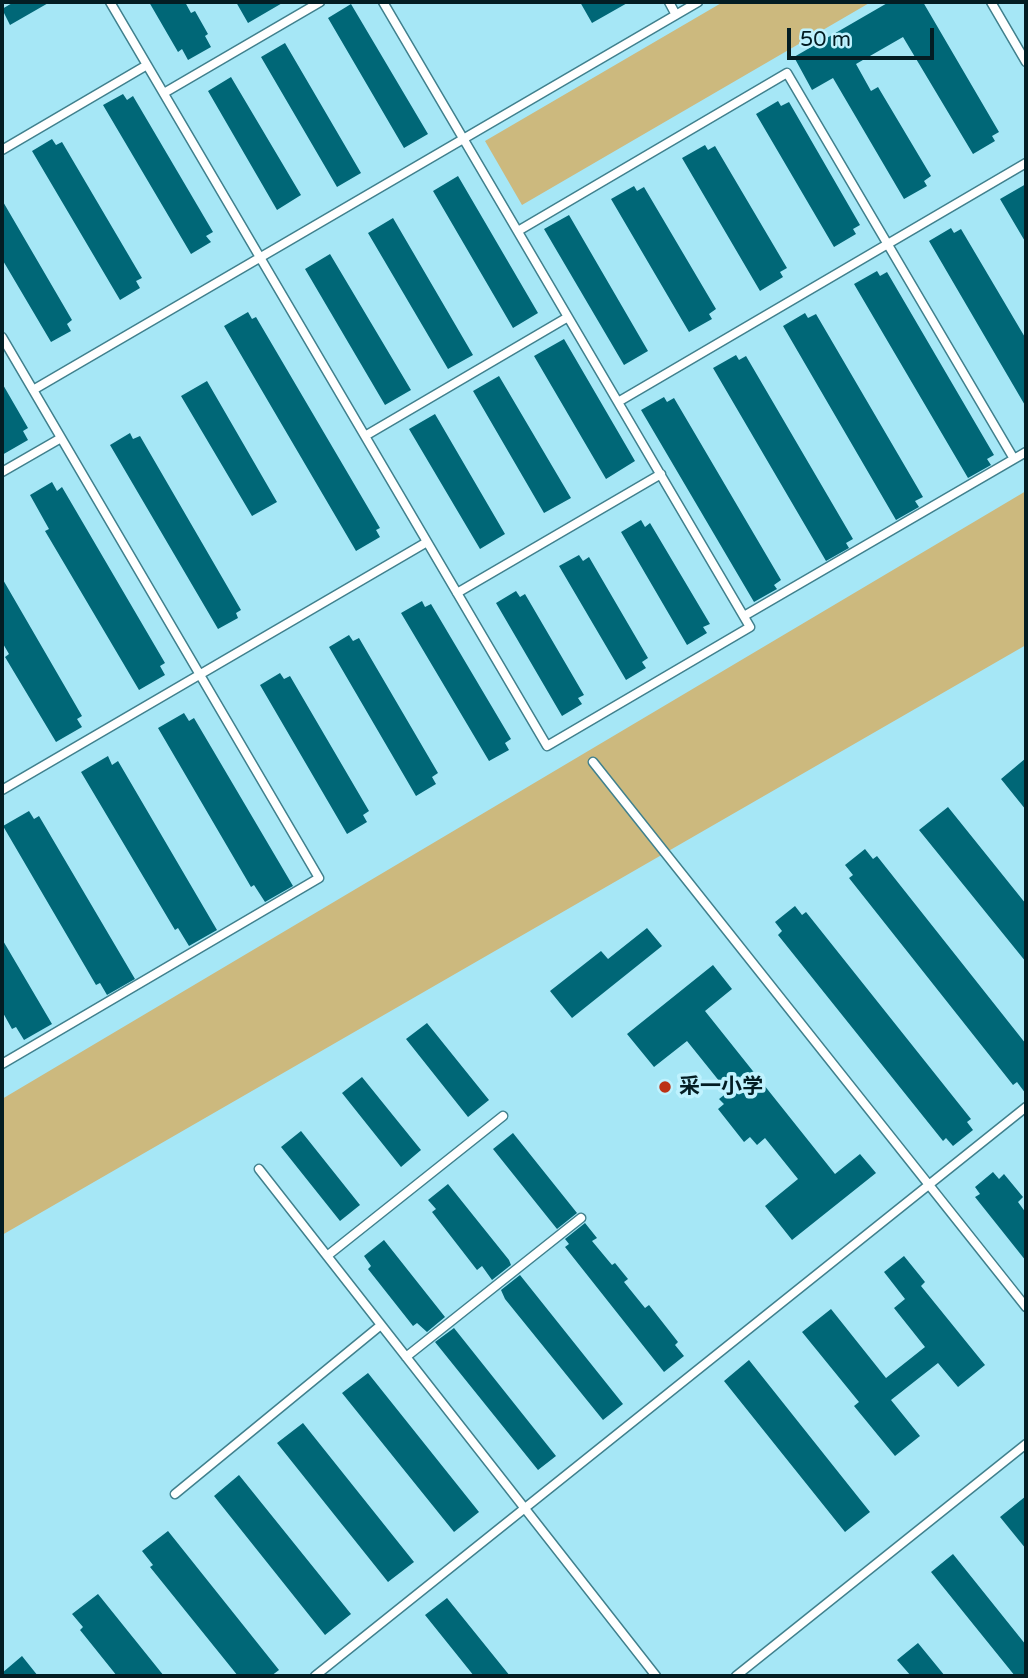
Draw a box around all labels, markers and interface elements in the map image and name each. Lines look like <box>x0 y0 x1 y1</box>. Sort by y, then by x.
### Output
scale bar <box>790 14 937 58</box>
text: 50 m <box>800 27 851 52</box>
place label: 采一小学 <box>679 1074 763 1100</box>
marker: 采一小学 <box>657 1079 673 1095</box>

